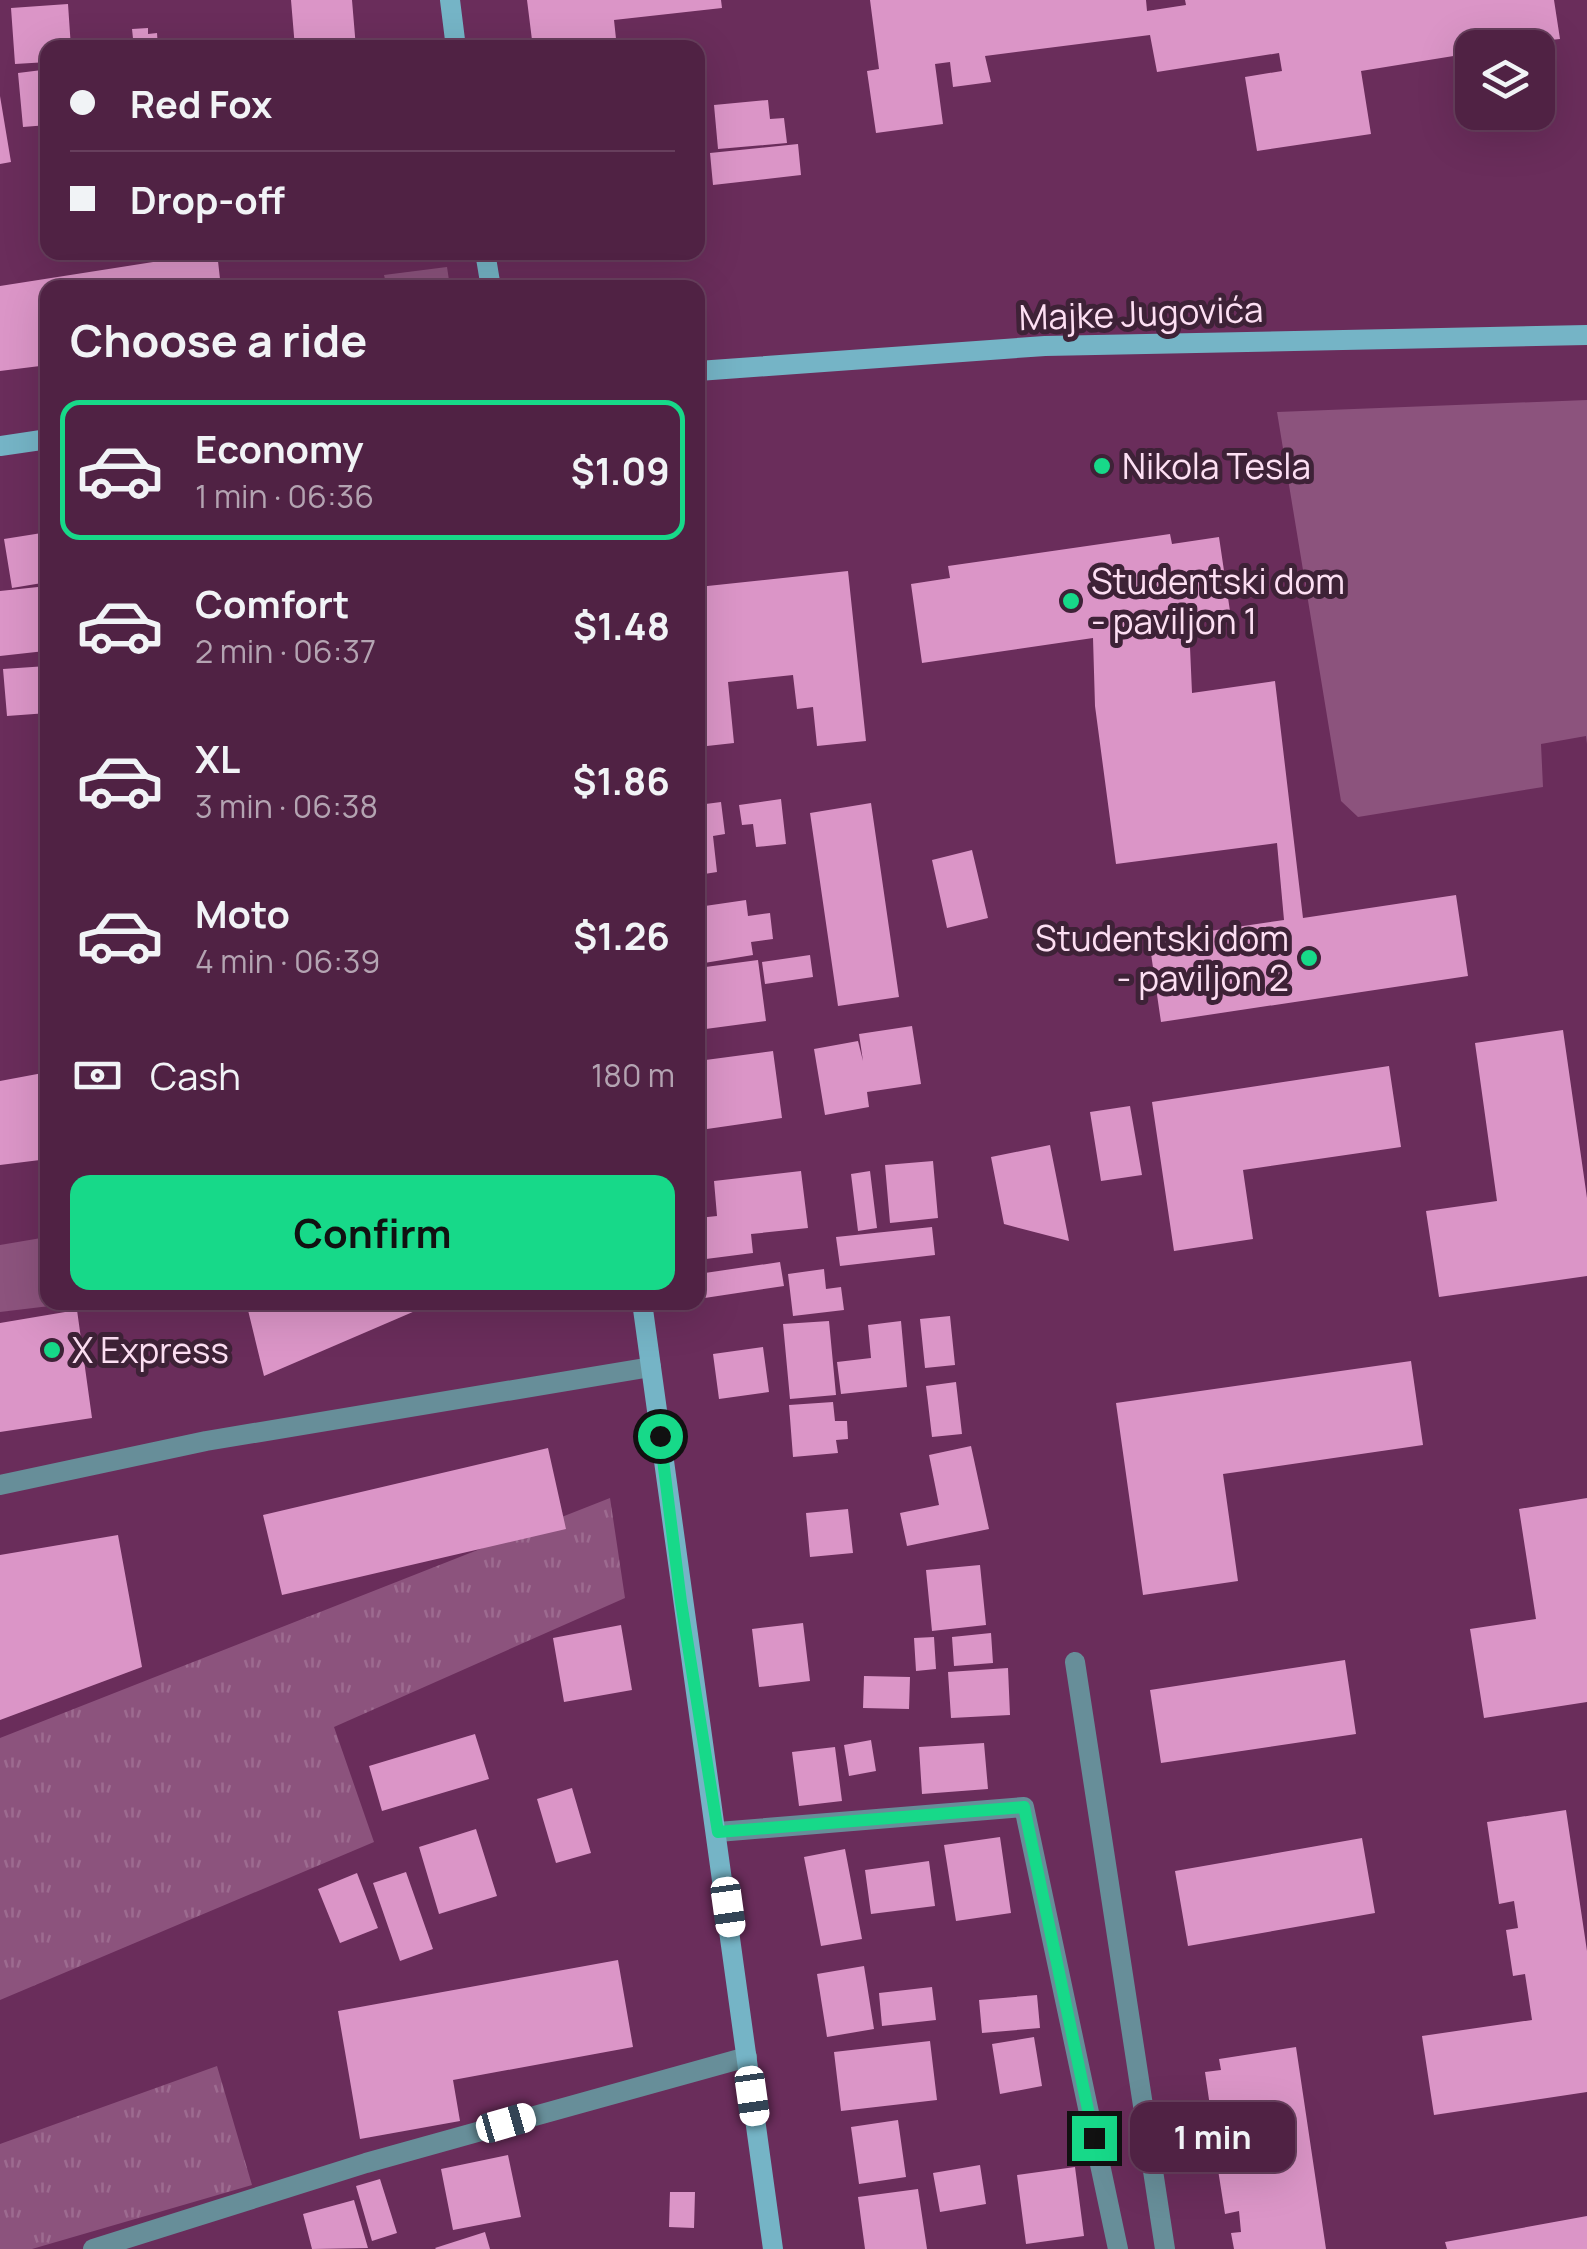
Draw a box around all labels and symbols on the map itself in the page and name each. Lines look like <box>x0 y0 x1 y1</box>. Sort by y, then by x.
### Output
street label: Majke Jugovića <box>1018 285 1264 341</box>
place label: Nikola Tesla <box>1122 442 1311 490</box>
marker: Nikola Tesla <box>1091 455 1113 477</box>
place label: Studentski dom - paviljon 1 <box>1091 557 1345 645</box>
marker: Studentski dom - paviljon 1 <box>1060 590 1082 612</box>
place label: Studentski dom - paviljon 2 <box>1035 914 1289 1002</box>
marker: Studentski dom - paviljon 2 <box>1298 947 1320 969</box>
place label: X Express <box>72 1326 229 1374</box>
marker: X Express <box>41 1339 63 1361</box>
route start <box>638 1414 683 1459</box>
car <box>709 1875 747 1939</box>
car <box>733 2064 771 2128</box>
car <box>473 2100 539 2146</box>
callout: 1 min <box>1129 2103 1294 2173</box>
route end <box>1072 2116 1117 2161</box>

